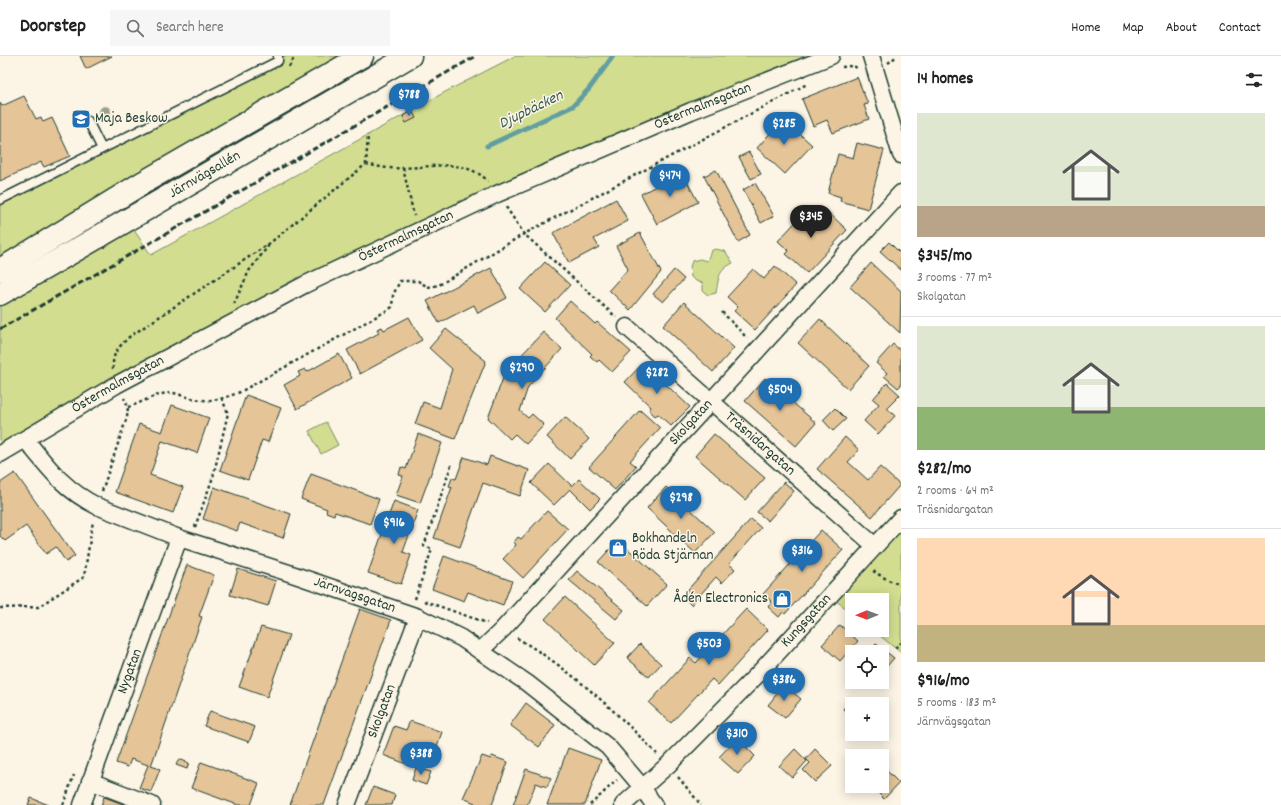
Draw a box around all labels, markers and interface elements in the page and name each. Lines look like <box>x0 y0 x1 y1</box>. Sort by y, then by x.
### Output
search box <box>110 10 390 46</box>
text: Doorstep <box>20 14 86 41</box>
icon: search <box>124 17 146 39</box>
text: Search here <box>156 17 224 39</box>
text: Home <box>1071 18 1100 38</box>
text: Map <box>1122 18 1144 38</box>
text: About <box>1166 18 1197 38</box>
text: Contact <box>1219 18 1261 38</box>
text: 14 homes <box>917 68 973 92</box>
icon: filters <box>1243 69 1265 91</box>
street label: Östermalmsgatan <box>651 77 755 136</box>
pin: $788 <box>385 83 433 117</box>
water label: Djupbäcken <box>495 84 568 135</box>
text: $788 <box>398 86 420 105</box>
school or university icon: Maja Beskow <box>70 108 92 130</box>
place label: Maja Beskow <box>95 108 168 130</box>
pin: $285 <box>760 112 808 146</box>
text: $285 <box>772 115 796 134</box>
icon: home <box>1055 139 1127 211</box>
street label: Järnvägsallén <box>165 145 245 205</box>
pin: $474 <box>646 164 694 198</box>
text: $474 <box>659 167 681 186</box>
street label: Östermalmsgatan <box>355 205 458 269</box>
pin: $345 <box>787 205 835 239</box>
text: $345 <box>799 208 823 227</box>
text: $345/mo <box>917 245 972 269</box>
text: 3 rooms · 77 m² <box>917 269 992 288</box>
text: Skolgatan <box>917 288 966 307</box>
street label: Östermalmsgatan <box>68 350 168 420</box>
icon: home <box>1055 352 1127 424</box>
pin: $290 <box>498 356 546 390</box>
text: $290 <box>509 359 535 378</box>
pin: $282 <box>633 361 681 395</box>
text: $282 <box>645 364 669 383</box>
pin: $504 <box>756 378 804 412</box>
text: $504 <box>767 381 793 400</box>
street label: Skolgatan <box>664 395 718 451</box>
street label: Träsnidargatan <box>719 407 800 482</box>
text: $282/mo <box>917 458 971 482</box>
text: 2 rooms · 64 m² <box>917 482 994 501</box>
pin: $298 <box>657 486 705 520</box>
text: $298 <box>669 489 693 508</box>
text: Träsnidargatan <box>917 501 993 520</box>
pin: $916 <box>370 511 418 545</box>
text: $916 <box>383 514 405 533</box>
place label: Bokhandeln Röda Stjärnan <box>632 528 714 567</box>
shop icon: Bokhandeln Röda Stjärnan <box>607 537 629 559</box>
pin: $316 <box>778 539 826 573</box>
text: $316 <box>791 542 813 561</box>
icon: home <box>1055 564 1127 636</box>
street label: Järnvägsgatan <box>311 571 399 620</box>
place label: Ådén Electronics <box>674 588 768 610</box>
shop icon: Ådén Electronics <box>771 588 793 610</box>
street label: Kungsgatan <box>776 589 837 653</box>
north arrow <box>845 593 889 637</box>
map controls <box>845 593 889 793</box>
pin: $503 <box>685 632 733 666</box>
text: $503 <box>696 635 722 654</box>
button: locate <box>845 645 889 689</box>
street label: Nygatan <box>112 646 149 697</box>
pin: $386 <box>760 668 808 702</box>
text: $916/mo <box>917 670 970 694</box>
text: $386 <box>772 671 796 690</box>
street label: Skolgatan <box>362 681 403 742</box>
text: 5 rooms · 183 m² <box>917 694 996 713</box>
button: + <box>845 697 889 741</box>
text: Järnvägsgatan <box>917 713 991 732</box>
pin: $310 <box>713 722 761 756</box>
text: $310 <box>726 725 748 744</box>
pin: $388 <box>397 742 445 776</box>
text: $388 <box>410 745 432 764</box>
button: − <box>845 749 889 793</box>

